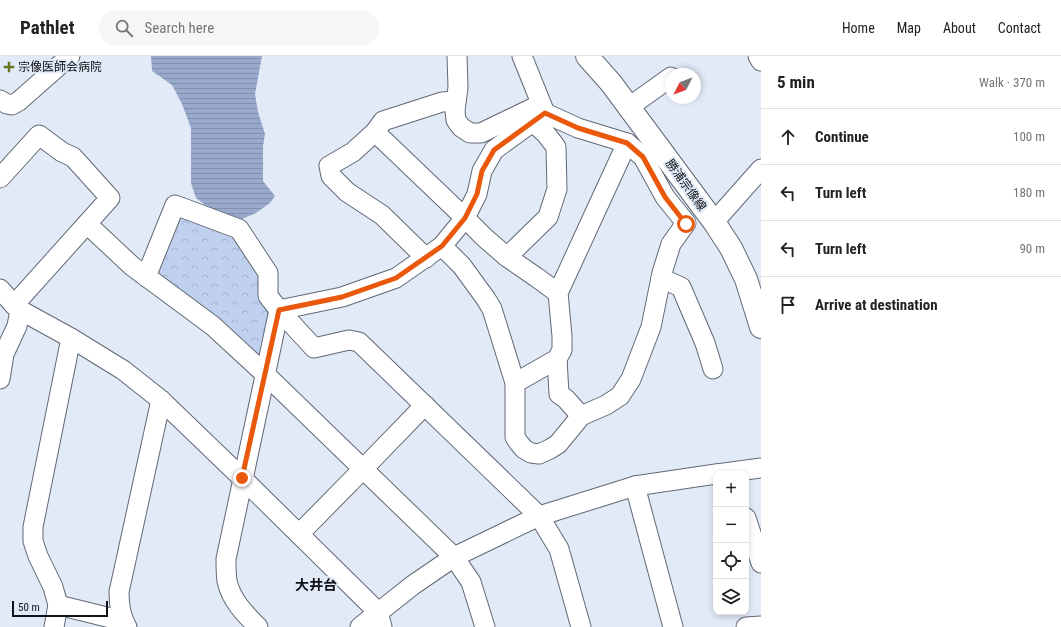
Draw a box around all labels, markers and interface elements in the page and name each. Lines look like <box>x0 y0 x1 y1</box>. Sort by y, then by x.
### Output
search box <box>99 10 379 46</box>
text: Pathlet <box>20 16 75 39</box>
icon: search <box>113 17 135 39</box>
text: Search here <box>145 19 214 37</box>
text: Home <box>842 20 875 36</box>
text: Map <box>897 20 921 36</box>
text: About <box>943 20 976 36</box>
text: Contact <box>998 20 1041 36</box>
place label: 宗像医師会病院 <box>18 60 102 74</box>
marker: 宗像医師会病院 <box>3 61 15 73</box>
north arrow <box>665 68 701 104</box>
text: 5 min <box>777 72 815 92</box>
text: Walk · 370 m <box>979 75 1045 90</box>
icon: ahead <box>777 126 799 148</box>
text: Continue <box>815 128 869 146</box>
text: 100 m <box>1013 129 1045 144</box>
street label: 勝浦宗像線 <box>663 157 709 213</box>
icon: left <box>777 182 799 204</box>
text: Turn left <box>815 184 866 202</box>
text: 180 m <box>1013 185 1045 200</box>
route start <box>677 215 695 233</box>
icon: left <box>777 238 799 260</box>
text: Turn left <box>815 240 866 258</box>
text: 90 m <box>1019 241 1045 256</box>
icon: arrive <box>777 294 799 316</box>
text: Arrive at destination <box>815 296 938 314</box>
route end <box>233 469 251 487</box>
map controls <box>713 471 749 615</box>
button: + <box>713 471 749 507</box>
button: − <box>713 507 749 543</box>
button: locate <box>713 543 749 579</box>
district label: 大井台 <box>295 577 337 593</box>
button: layers <box>713 579 749 615</box>
scale bar <box>12 599 108 618</box>
text: 50 m <box>18 601 40 614</box>

